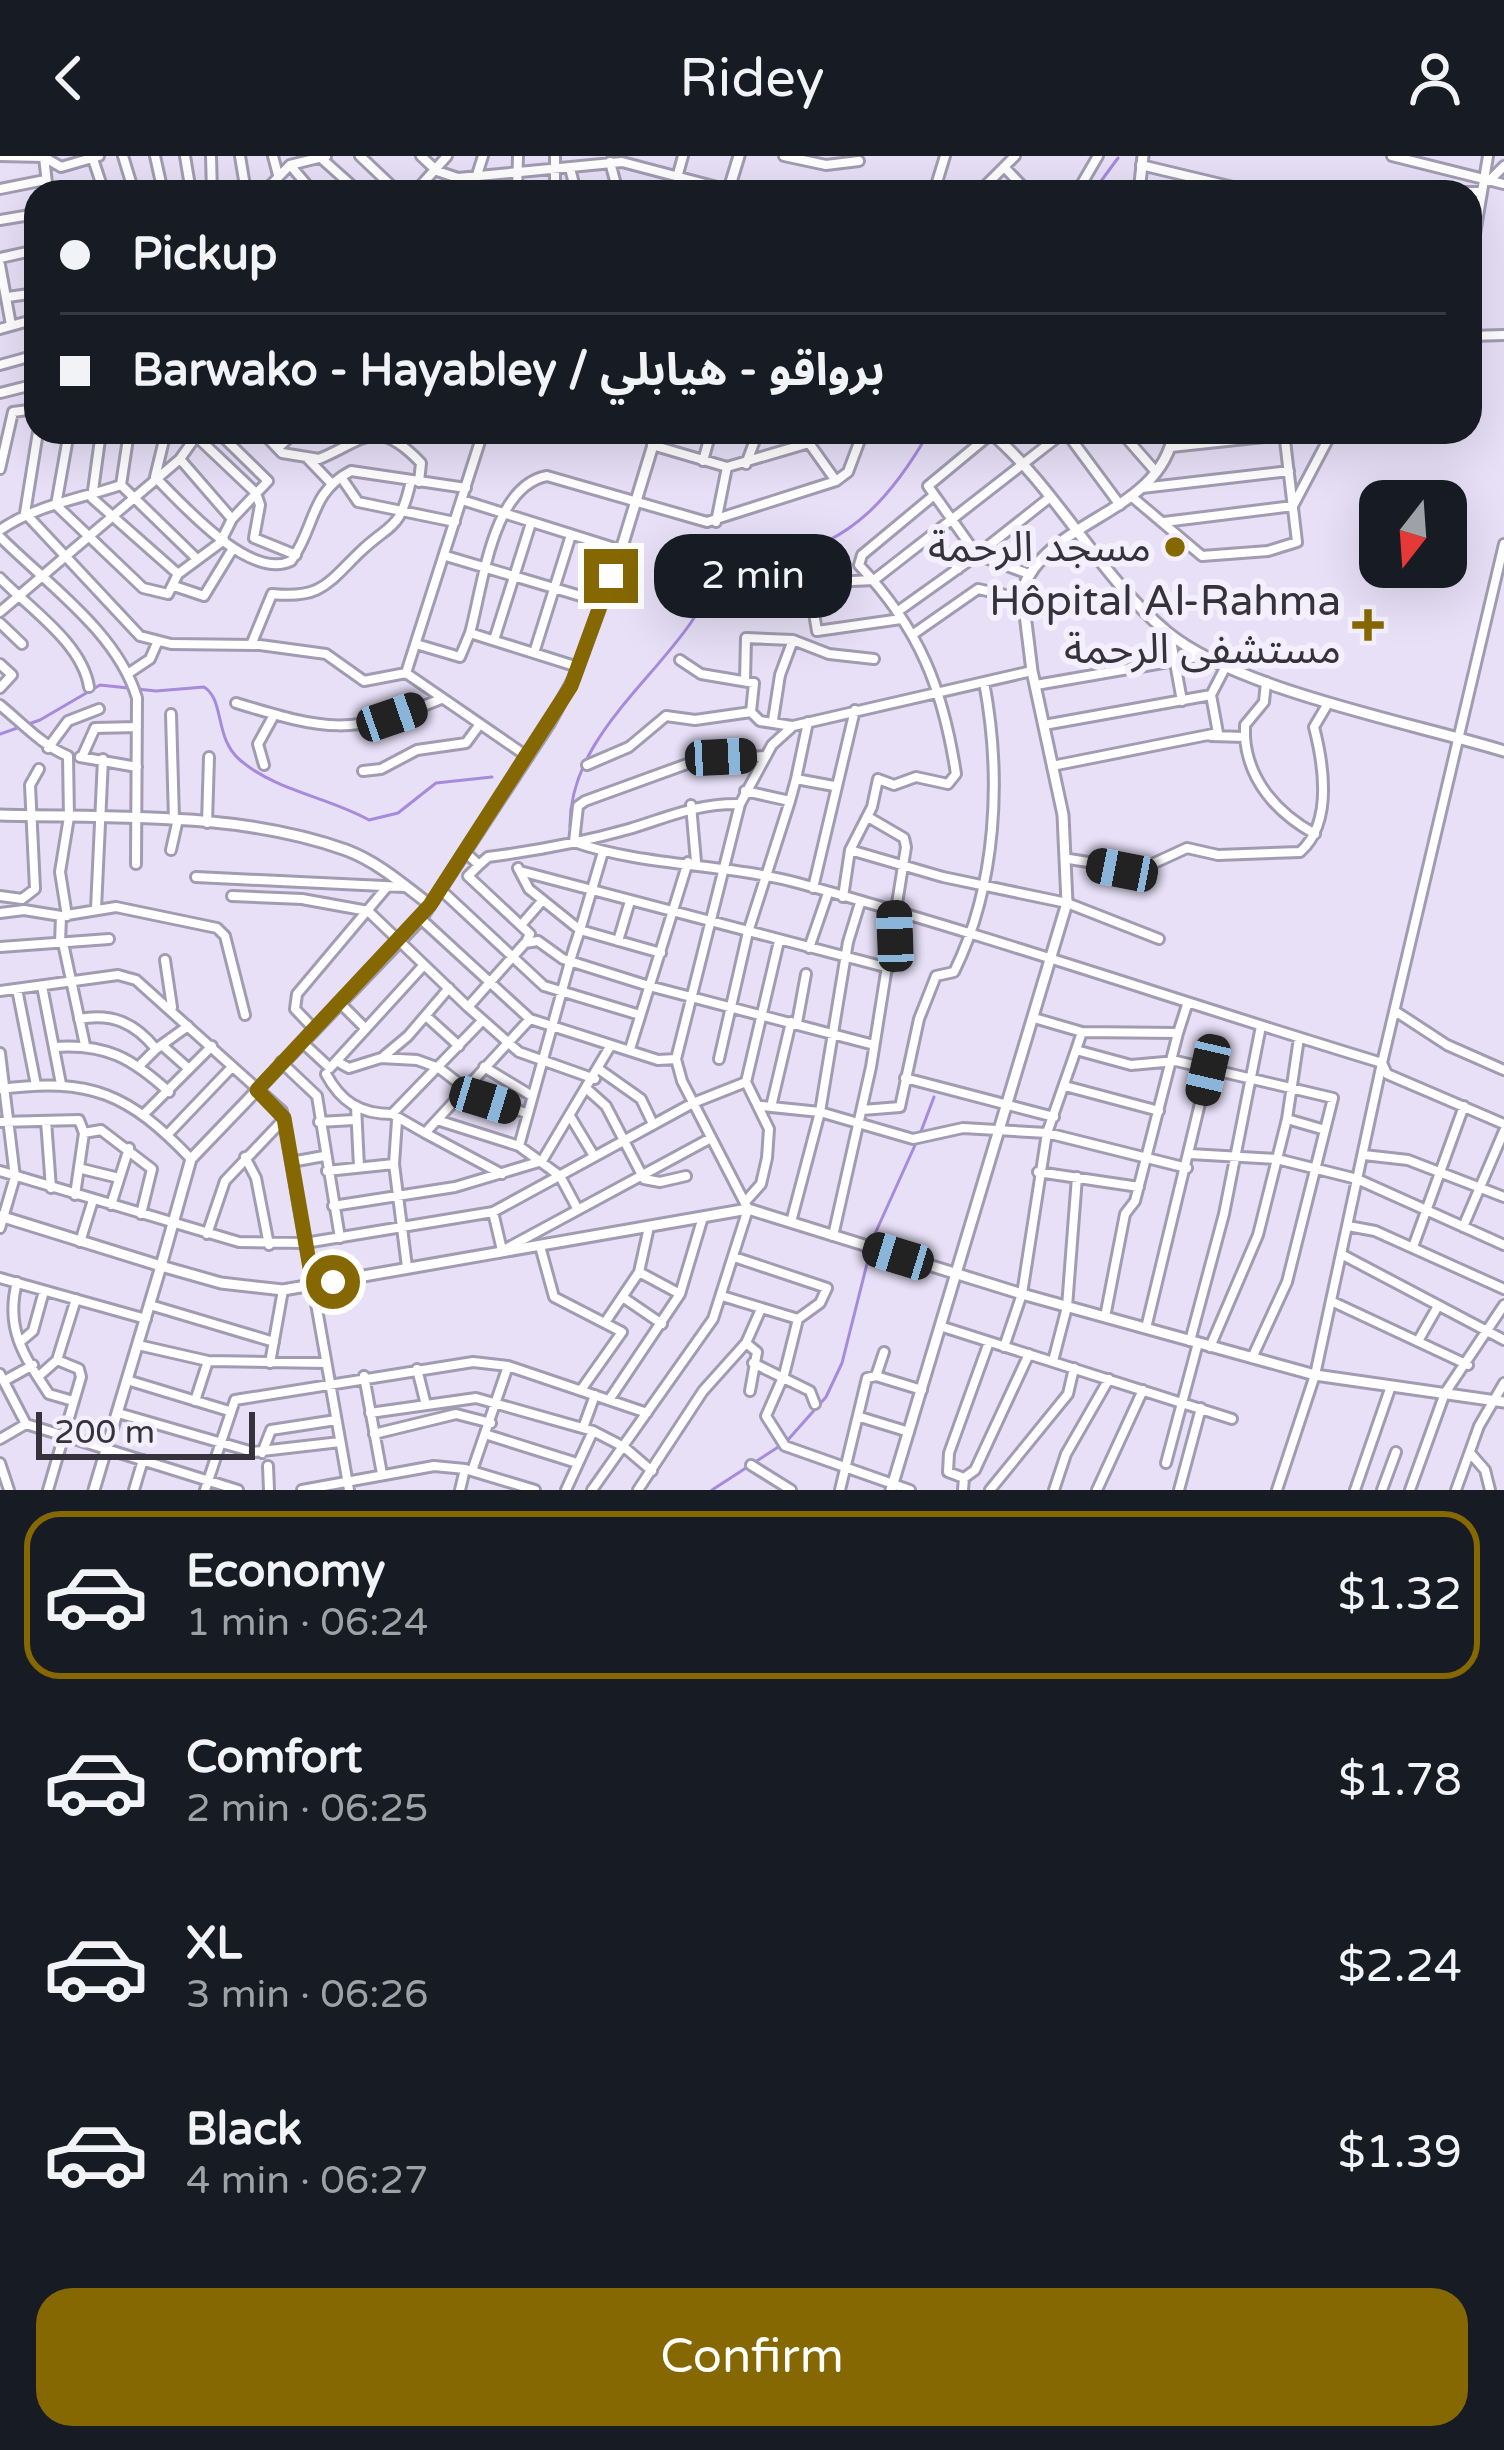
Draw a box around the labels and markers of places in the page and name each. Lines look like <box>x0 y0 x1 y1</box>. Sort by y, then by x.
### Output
place label: مسجد الرحمة <box>928 522 1151 573</box>
marker: مسجد الرحمة <box>1162 534 1188 560</box>
place label: Hôpital Al-Rahma مستشفى الرحمة <box>989 576 1341 675</box>
marker: Hôpital Al-Rahma مستشفى الرحمة <box>1352 609 1384 641</box>

